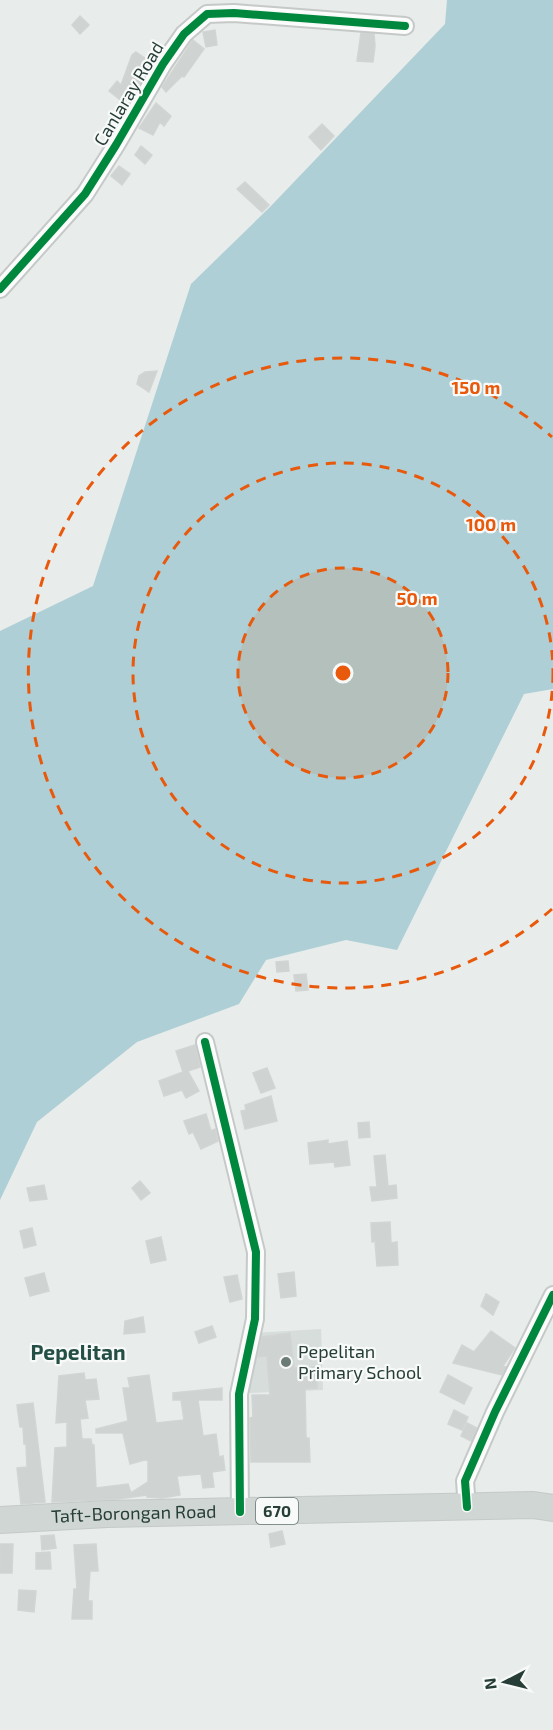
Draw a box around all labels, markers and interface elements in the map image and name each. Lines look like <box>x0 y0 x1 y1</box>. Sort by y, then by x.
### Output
street label: Canlaray Road <box>88 37 168 150</box>
text: 150 m <box>452 376 500 398</box>
text: 100 m <box>466 513 516 535</box>
text: 50 m <box>396 587 438 609</box>
centre of rings <box>333 663 353 683</box>
district label: Pepelitan <box>30 1339 126 1364</box>
place label: Pepelitan Primary School <box>298 1340 422 1383</box>
marker: Pepelitan Primary School <box>279 1355 293 1369</box>
road number: 670 <box>256 1498 298 1524</box>
street label: Taft-Borongan Road <box>51 1500 217 1527</box>
north arrow <box>475 1652 535 1712</box>
text: N <box>479 1677 500 1691</box>

